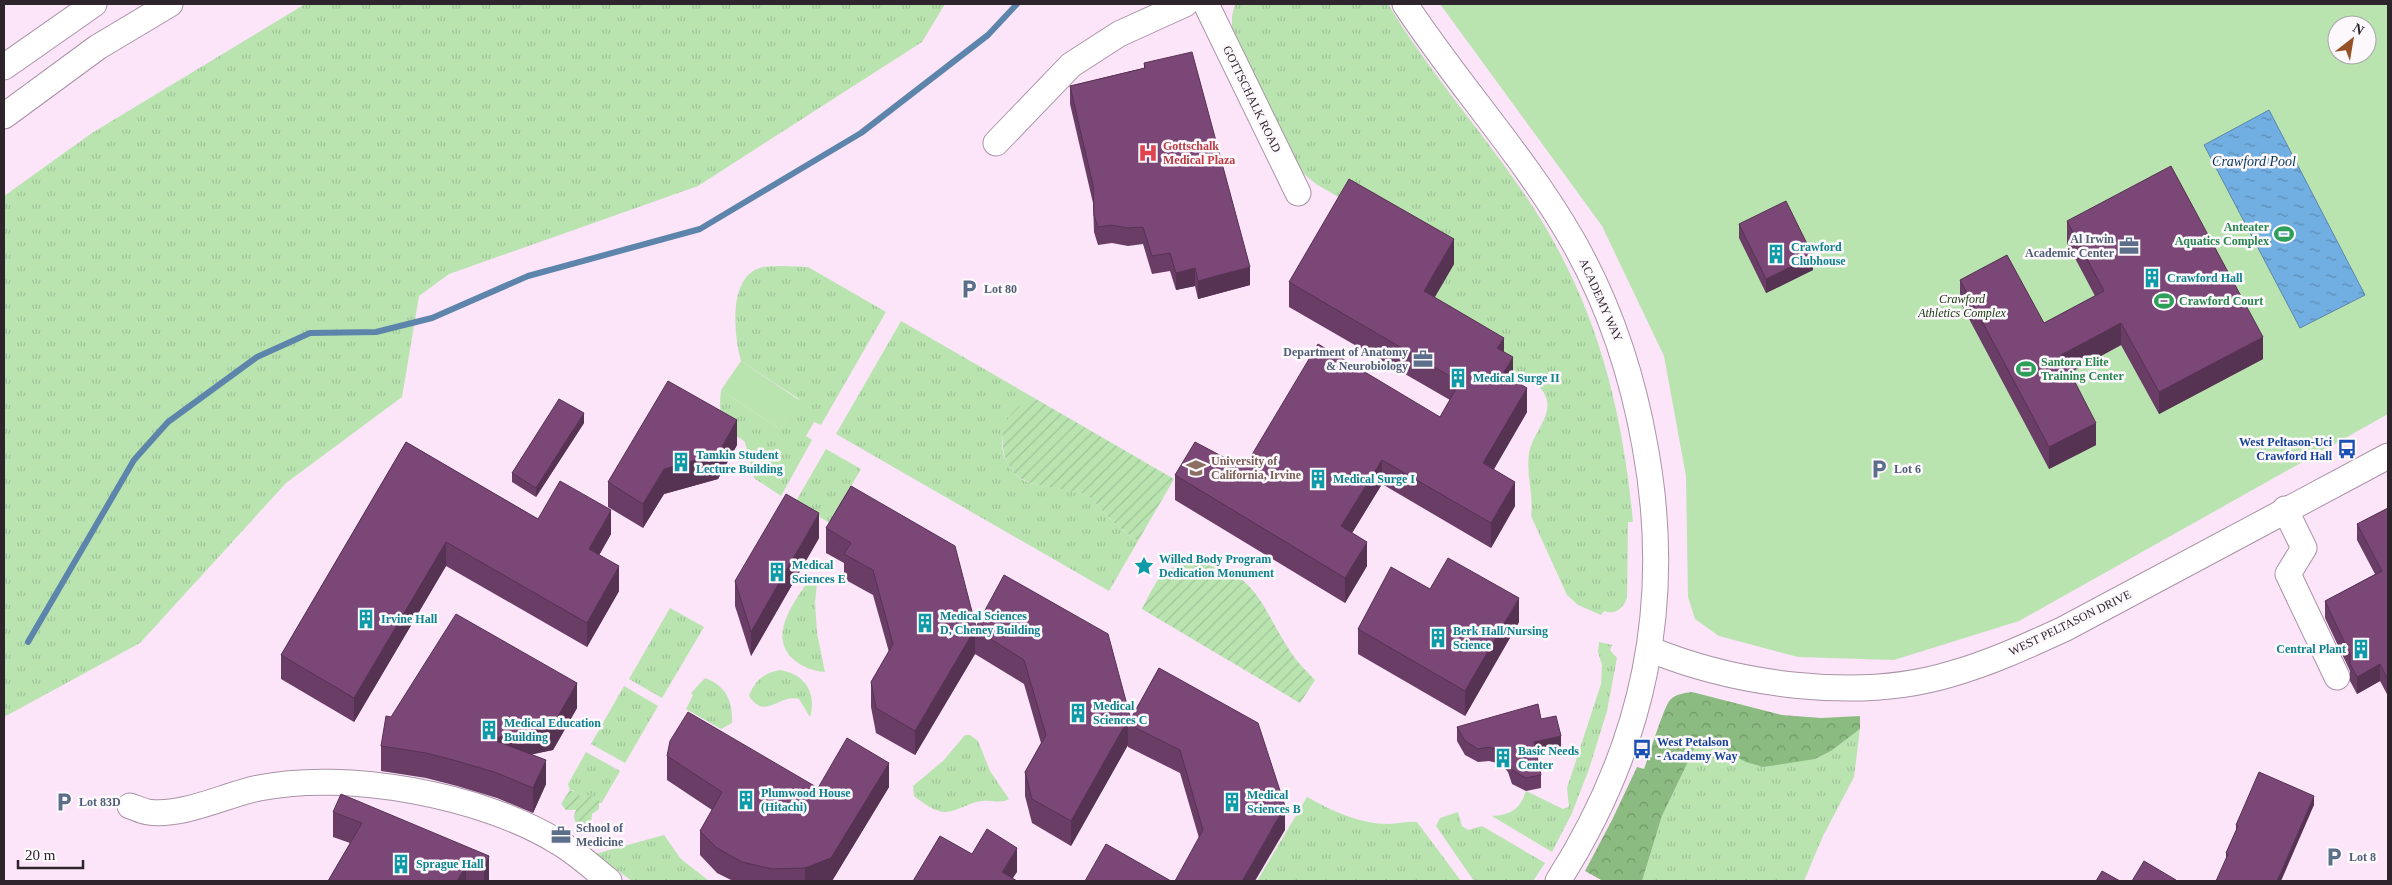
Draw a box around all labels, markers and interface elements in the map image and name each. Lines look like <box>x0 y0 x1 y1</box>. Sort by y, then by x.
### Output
north arrow <box>2327 15 2377 65</box>
text: N <box>2350 20 2367 38</box>
street label: GOTTSCHALK ROAD <box>1220 43 1284 155</box>
place label: Gottschalk Medical Plaza <box>1163 139 1235 167</box>
hospital icon: Gottschalk Medical Plaza <box>1137 142 1159 164</box>
water label: Crawford Pool <box>2212 154 2296 169</box>
place label: Anteater Aquatics Complex <box>2175 220 2270 248</box>
sports icon: Anteater Aquatics Complex <box>2273 223 2295 245</box>
place label: Al Irwin Academic Center <box>2025 232 2115 260</box>
office icon: Al Irwin Academic Center <box>2118 235 2140 257</box>
place label: Crawford Clubhouse <box>1791 240 1846 268</box>
building icon: Crawford Clubhouse <box>1765 243 1787 265</box>
street label: ACADEMY WAY <box>1576 256 1626 344</box>
building icon: Crawford Hall <box>2141 267 2163 289</box>
place label: Crawford Hall <box>2167 271 2243 285</box>
parking icon: Lot 80 <box>958 278 980 300</box>
place label: Lot 80 <box>984 282 1017 296</box>
sports icon: Crawford Court <box>2153 290 2175 312</box>
park label: Crawford Athletics Complex <box>1917 292 2006 320</box>
place label: Crawford Court <box>2179 294 2263 308</box>
place label: Department of Anatomy & Neurobiology <box>1283 345 1408 373</box>
office icon: Department of Anatomy & Neurobiology <box>1412 348 1434 370</box>
place label: Santora Elite Training Center <box>2041 355 2124 383</box>
sports icon: Santora Elite Training Center <box>2015 358 2037 380</box>
building icon: Medical Surge II <box>1447 367 1469 389</box>
place label: Medical Surge II <box>1473 371 1560 385</box>
place label: West Peltason-Uci Crawford Hall <box>2239 435 2333 463</box>
bus stop icon: West Peltason-Uci Crawford Hall <box>2336 438 2358 460</box>
place label: Tamkin Student Lecture Building <box>696 448 783 476</box>
building icon: Tamkin Student Lecture Building <box>670 451 692 473</box>
place label: University of California, Irvine <box>1211 454 1302 482</box>
school or university icon: University of California, Irvine <box>1185 457 1207 479</box>
parking icon: Lot 6 <box>1868 458 1890 480</box>
place label: Lot 6 <box>1894 462 1921 476</box>
building icon: Medical Surge I <box>1307 468 1329 490</box>
place label: Medical Surge I <box>1333 472 1415 486</box>
place label: Willed Body Program Dedication Monument <box>1159 552 1274 580</box>
place icon: Willed Body Program Dedication Monument <box>1133 555 1155 577</box>
place label: Medical Sciences E <box>792 558 846 586</box>
building icon: Medical Sciences E <box>766 561 788 583</box>
street label: WEST PELTASON DRIVE <box>2007 587 2133 659</box>
building icon: Irvine Hall <box>355 608 377 630</box>
place label: Medical Sciences D, Cheney Building <box>940 609 1040 637</box>
place label: Irvine Hall <box>381 612 438 626</box>
building icon: Medical Sciences D, Cheney Building <box>914 612 936 634</box>
place label: Berk Hall/Nursing Science <box>1453 624 1548 652</box>
building icon: Berk Hall/Nursing Science <box>1427 627 1449 649</box>
building icon: Central Plant <box>2350 638 2372 660</box>
place label: Central Plant <box>2276 642 2346 656</box>
place label: Medical Sciences C <box>1093 699 1147 727</box>
building icon: Medical Sciences C <box>1067 702 1089 724</box>
place label: Medical Education Building <box>504 716 601 744</box>
building icon: Medical Education Building <box>478 719 500 741</box>
place label: West Petalson - Academy Way <box>1657 735 1737 763</box>
bus stop icon: West Petalson - Academy Way <box>1631 738 1653 760</box>
place label: Basic Needs Center <box>1518 744 1579 772</box>
building icon: Basic Needs Center <box>1492 747 1514 769</box>
place label: Plumwood House (Hitachi) <box>761 786 851 814</box>
place label: Medical Sciences B <box>1247 788 1301 816</box>
building icon: Plumwood House (Hitachi) <box>735 789 757 811</box>
parking icon: Lot 83D <box>53 791 75 813</box>
building icon: Medical Sciences B <box>1221 791 1243 813</box>
place label: Lot 83D <box>79 795 121 809</box>
place label: School of Medicine <box>576 821 624 849</box>
office icon: School of Medicine <box>550 824 572 846</box>
scale bar <box>18 838 82 870</box>
parking icon: Lot 8 <box>2323 846 2345 868</box>
text: 20 m <box>25 847 56 863</box>
place label: Lot 8 <box>2349 850 2376 864</box>
building icon: Sprague Hall <box>390 853 412 875</box>
place label: Sprague Hall <box>416 857 484 871</box>

